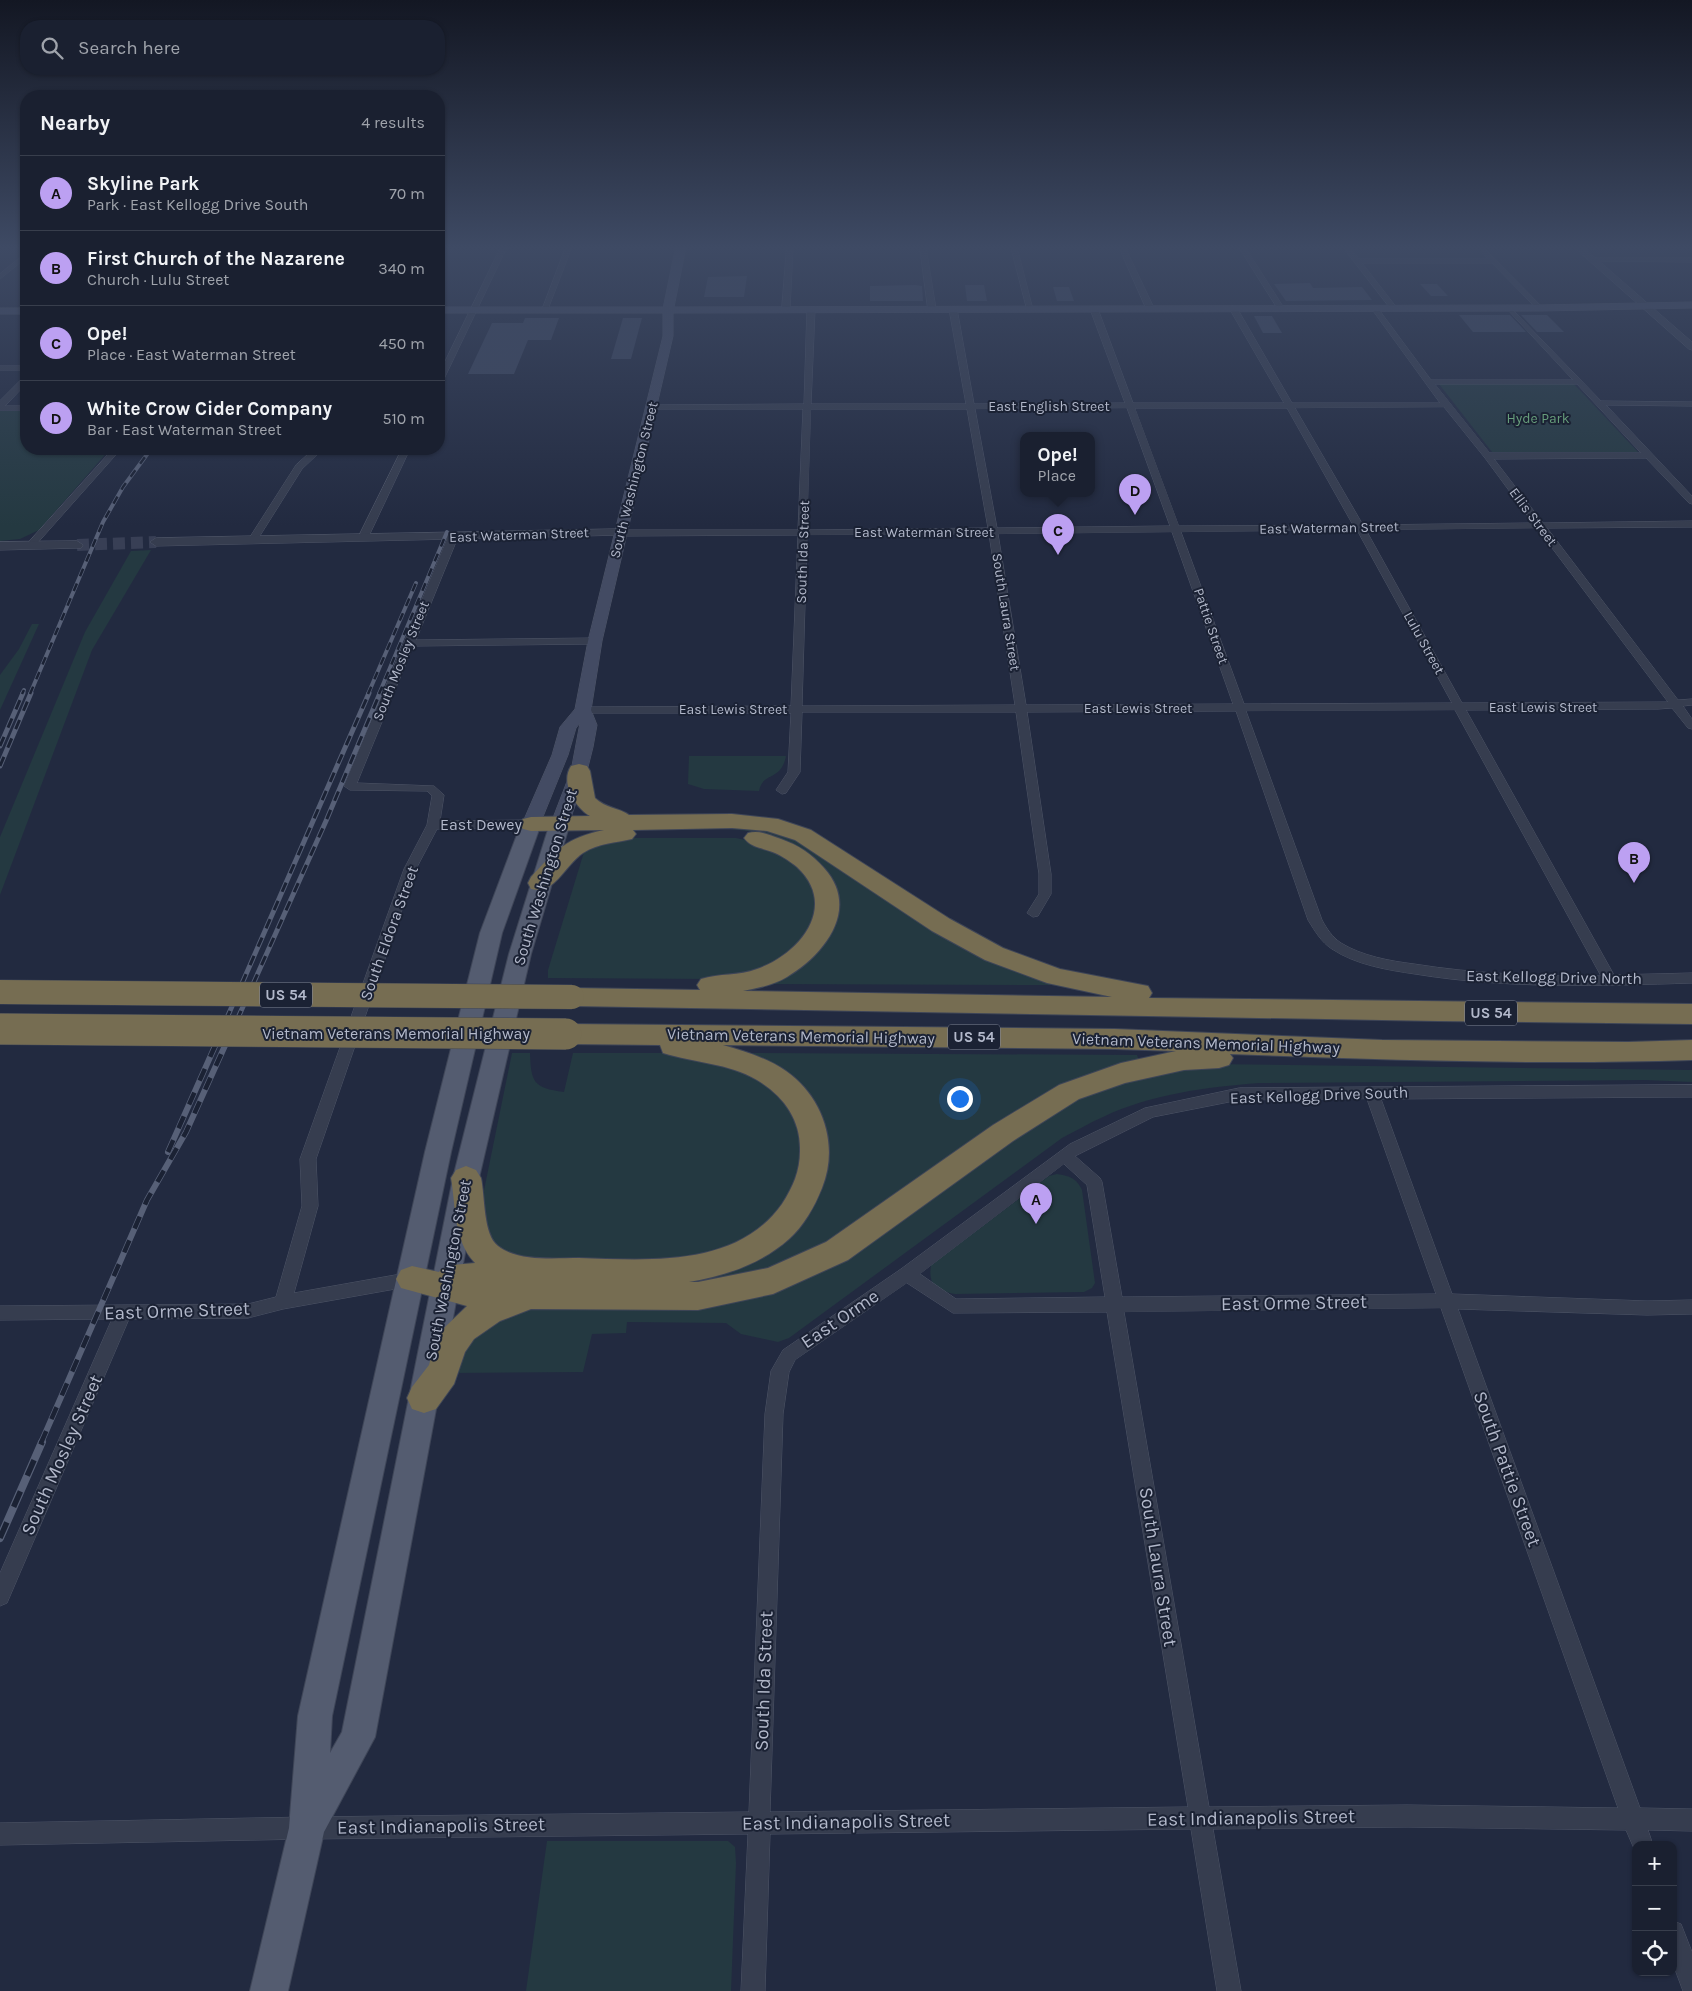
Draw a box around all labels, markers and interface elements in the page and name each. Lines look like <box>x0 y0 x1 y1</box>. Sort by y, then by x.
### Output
search box <box>20 20 445 75</box>
icon: search <box>38 34 66 62</box>
text: Search here <box>78 37 180 59</box>
text: Nearby <box>40 111 110 135</box>
text: 4 results <box>361 113 425 132</box>
text: Skyline Park <box>87 173 199 195</box>
text: A <box>51 184 61 203</box>
text: 70 m <box>389 184 425 203</box>
text: Park · East Kellogg Drive South <box>87 195 308 214</box>
text: First Church of the Nazarene <box>87 248 345 270</box>
text: B <box>51 259 61 278</box>
text: 340 m <box>378 259 425 278</box>
text: Church · Lulu Street <box>87 270 229 289</box>
text: Ope! <box>87 323 127 345</box>
text: C <box>51 334 61 353</box>
text: 450 m <box>379 334 425 353</box>
text: Place · East Waterman Street <box>87 345 296 364</box>
text: White Crow Cider Company <box>87 398 332 420</box>
street label: East English Street <box>988 398 1110 415</box>
street label: South Washington Street <box>606 400 662 560</box>
text: D <box>51 409 61 428</box>
text: 510 m <box>382 409 425 428</box>
park label: Hyde Park <box>1506 410 1570 427</box>
text: Bar · East Waterman Street <box>87 420 282 439</box>
popup <box>1020 432 1095 497</box>
text: Ope! <box>1037 444 1078 466</box>
text: Place <box>1037 466 1076 485</box>
pin: D <box>1119 474 1151 515</box>
street label: Ellis Street <box>1505 484 1561 550</box>
street label: South Ida Street <box>793 500 813 604</box>
pin: C <box>1042 514 1074 555</box>
street label: East Waterman Street <box>1259 518 1399 538</box>
street label: East Waterman Street <box>449 524 589 546</box>
street label: East Waterman Street <box>854 524 994 541</box>
street label: South Laura Street <box>988 552 1024 672</box>
street label: Pattie Street <box>1190 586 1232 666</box>
street label: South Mosley Street <box>369 599 433 723</box>
street label: Lulu Street <box>1400 609 1448 677</box>
street label: East Lewis Street <box>1489 699 1597 716</box>
street label: East Lewis Street <box>1084 700 1192 717</box>
street label: East Lewis Street <box>679 701 787 718</box>
street label: South Washington Street <box>509 786 581 968</box>
street label: East Dewey <box>440 815 523 834</box>
pin: B <box>1618 842 1650 883</box>
street label: South Eldora Street <box>356 863 422 1003</box>
street label: East Kellogg Drive North <box>1466 966 1642 988</box>
road number: US 54 <box>260 982 312 1008</box>
road number: US 54 <box>1465 1000 1517 1026</box>
street label: Vietnam Veterans Memorial Highway <box>262 1024 530 1043</box>
street label: Vietnam Veterans Memorial Highway <box>667 1024 936 1048</box>
road number: US 54 <box>948 1024 1000 1050</box>
street label: Vietnam Veterans Memorial Highway <box>1072 1029 1341 1057</box>
street label: East Kellogg Drive South <box>1229 1082 1409 1108</box>
your location <box>947 1086 973 1112</box>
street label: South Washington Street <box>421 1178 475 1362</box>
pin: A <box>1020 1183 1052 1224</box>
street label: East Orme <box>797 1285 883 1353</box>
street label: East Orme Street <box>1221 1291 1367 1315</box>
street label: East Orme Street <box>104 1297 250 1325</box>
street label: South Mosley Street <box>17 1371 107 1539</box>
street label: South Pattie Street <box>1469 1388 1545 1550</box>
street label: South Laura Street <box>1135 1486 1181 1648</box>
street label: South Ida Street <box>751 1611 777 1751</box>
street label: East Indianapolis Street <box>1147 1805 1355 1831</box>
street label: East Indianapolis Street <box>742 1809 950 1835</box>
street label: East Indianapolis Street <box>337 1813 545 1839</box>
map controls <box>1632 1841 1677 1976</box>
button: + <box>1632 1841 1677 1886</box>
button: − <box>1632 1886 1677 1931</box>
button: locate <box>1632 1931 1677 1976</box>

